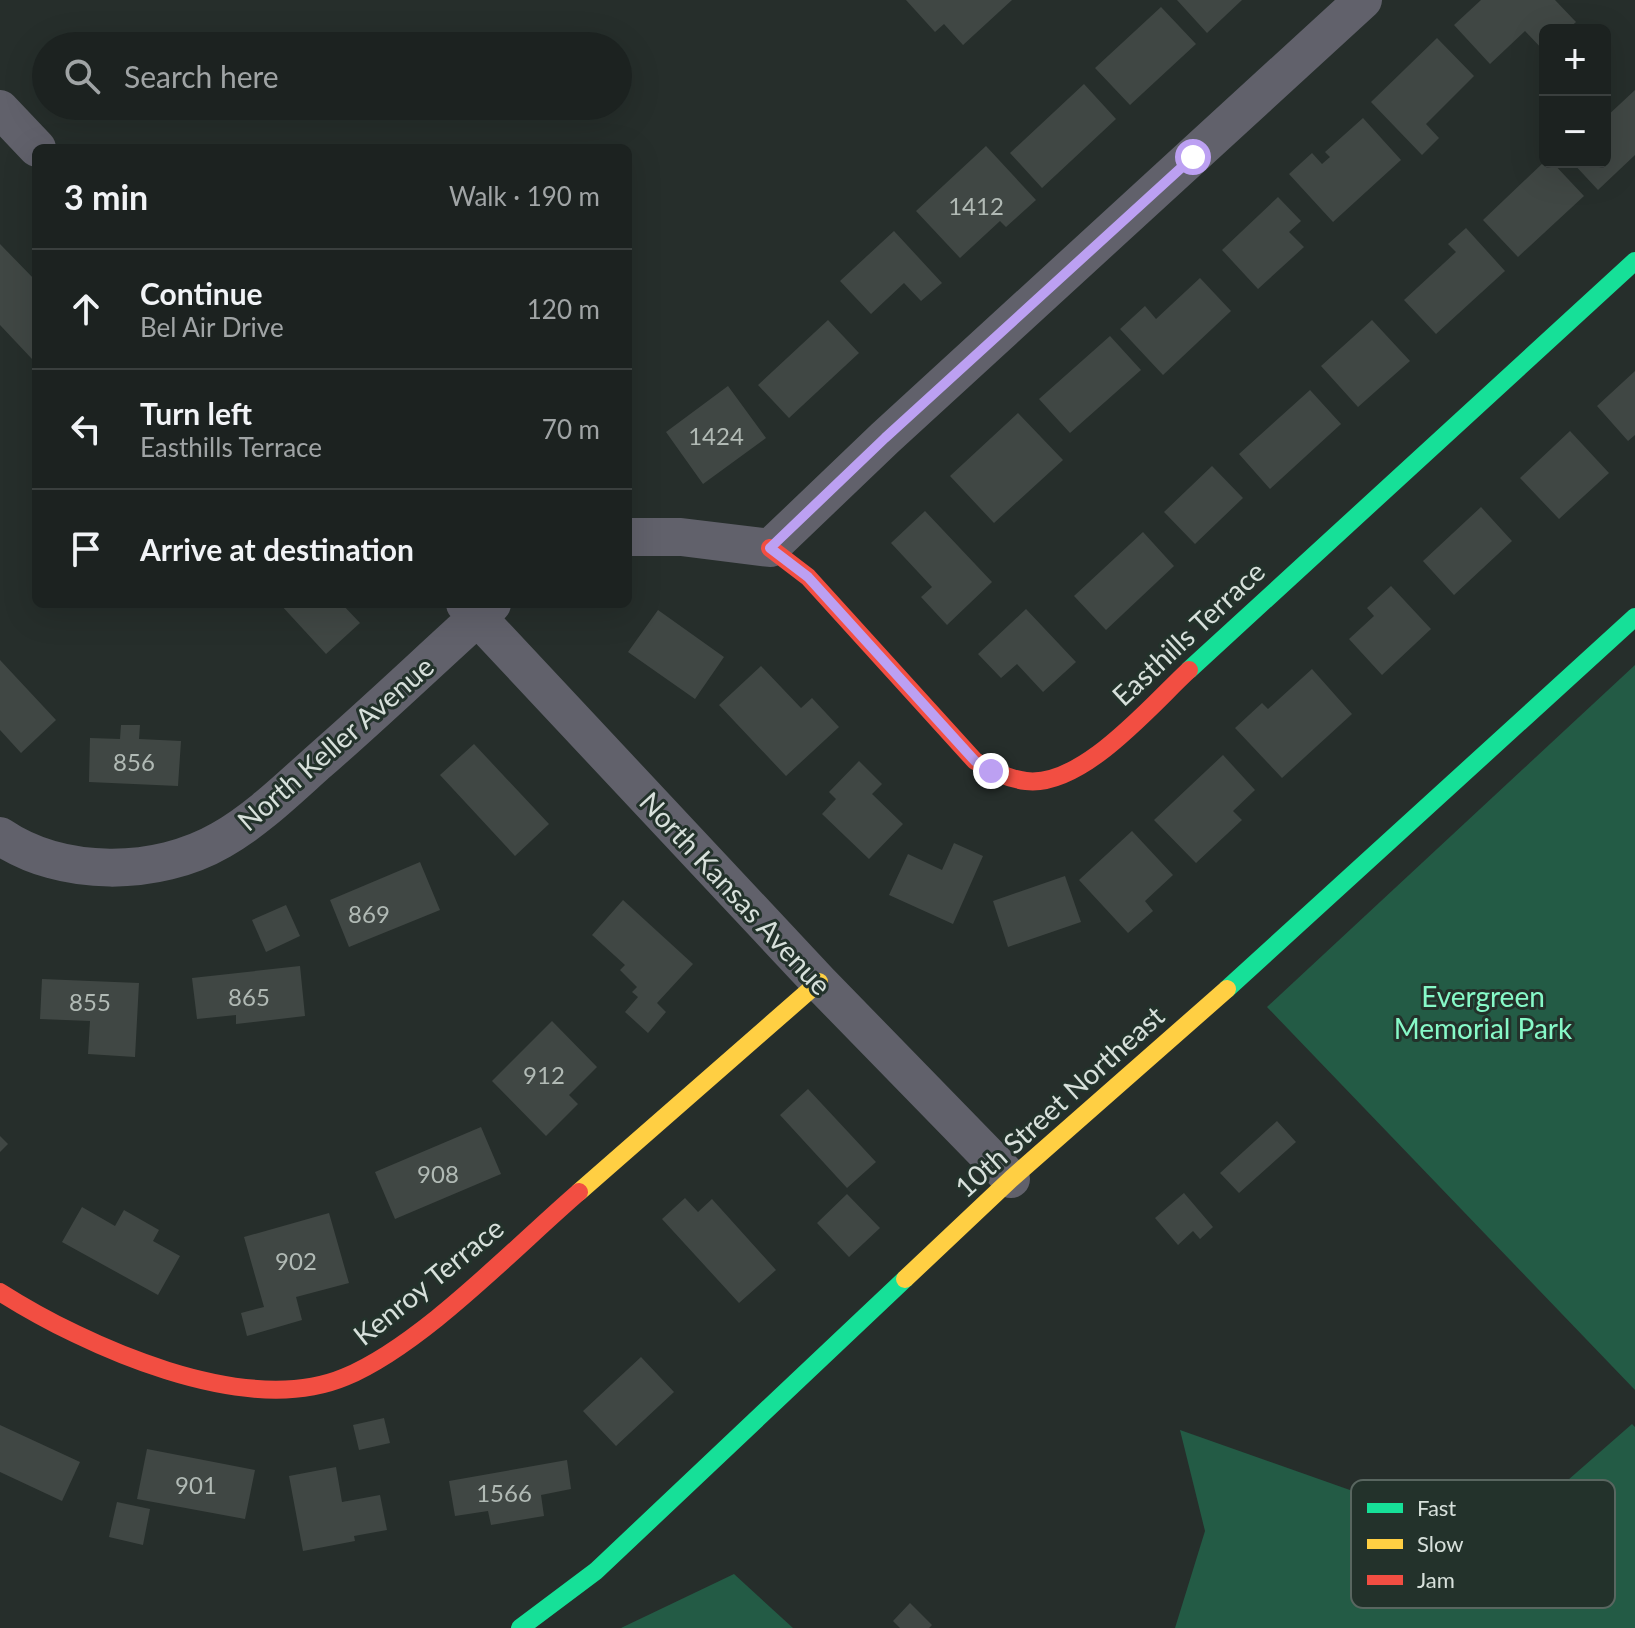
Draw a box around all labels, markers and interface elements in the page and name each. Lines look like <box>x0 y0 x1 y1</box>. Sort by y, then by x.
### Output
map controls <box>1539 24 1611 168</box>
button: + <box>1539 24 1611 96</box>
search box <box>32 32 632 120</box>
icon: search <box>60 54 104 98</box>
text: Search here <box>124 58 279 94</box>
button: − <box>1539 96 1611 168</box>
route start <box>1175 139 1211 175</box>
text: 3 min <box>64 176 148 217</box>
text: Walk · 190 m <box>449 180 600 212</box>
house number: 1412 <box>948 191 1004 220</box>
text: Continue <box>140 275 263 311</box>
icon: ahead <box>64 287 108 331</box>
text: 120 m <box>527 293 600 325</box>
text: Bel Air Drive <box>140 311 284 343</box>
text: Turn left <box>140 395 252 431</box>
icon: left <box>64 407 108 451</box>
text: 70 m <box>542 413 600 445</box>
house number: 1424 <box>688 421 744 450</box>
text: Easthills Terrace <box>140 431 322 463</box>
icon: arrive <box>64 527 108 571</box>
text: Arrive at destination <box>140 531 414 567</box>
street label: Easthills Terrace <box>1105 554 1271 712</box>
street label: North Keller Avenue <box>230 649 440 837</box>
house number: 856 <box>113 747 155 776</box>
route end <box>973 753 1009 789</box>
street label: North Kansas Avenue <box>633 785 839 1001</box>
house number: 869 <box>348 899 390 928</box>
park label: Evergreen Memorial Park <box>1394 979 1573 1045</box>
house number: 865 <box>228 982 270 1011</box>
house number: 855 <box>69 987 111 1016</box>
street label: 10th Street Northeast <box>947 998 1171 1204</box>
house number: 912 <box>523 1060 565 1089</box>
house number: 908 <box>417 1159 459 1188</box>
street label: Kenroy Terrace <box>346 1210 510 1352</box>
house number: 902 <box>275 1246 317 1275</box>
house number: 901 <box>175 1470 217 1499</box>
house number: 1566 <box>476 1478 532 1507</box>
legend <box>1351 1480 1615 1608</box>
text: Fast <box>1417 1494 1456 1521</box>
text: Slow <box>1417 1530 1464 1557</box>
text: Jam <box>1417 1566 1455 1593</box>

